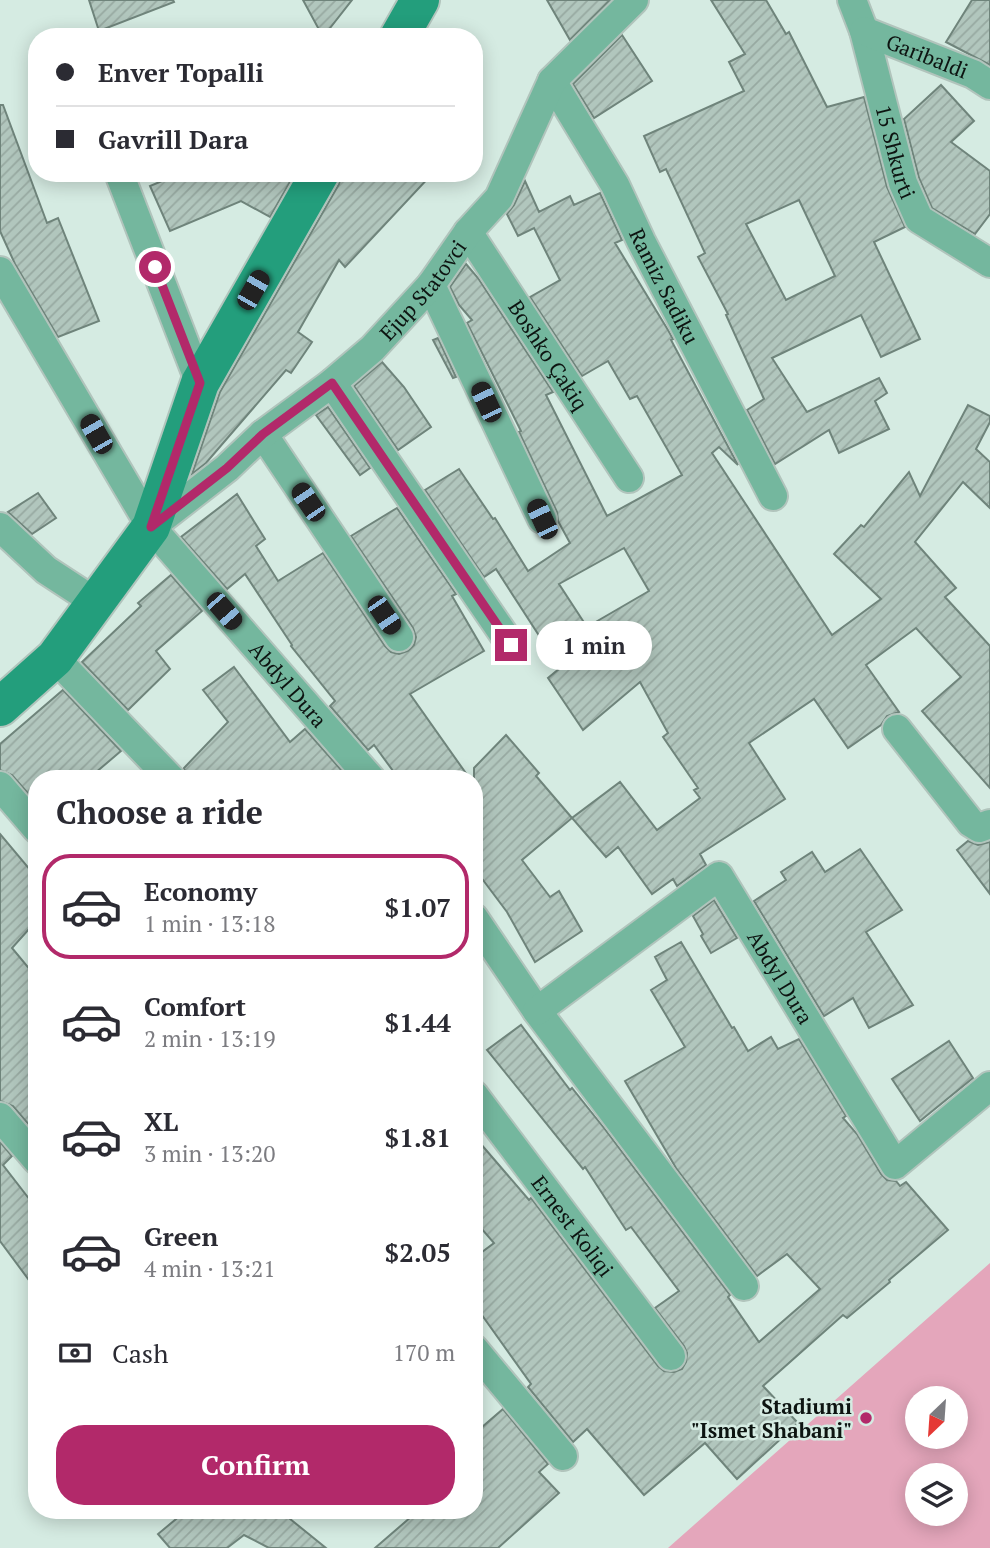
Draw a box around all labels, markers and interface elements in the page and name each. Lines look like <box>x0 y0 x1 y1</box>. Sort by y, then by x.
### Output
street label: Garibaldi <box>882 27 972 85</box>
text: Enver Topalli <box>98 55 264 89</box>
street label: 15 Shkurti <box>869 102 922 203</box>
text: Gavrill Dara <box>98 122 248 156</box>
street label: Ramiz Sadiku <box>623 224 706 349</box>
street label: Ejup Statovci <box>373 234 472 346</box>
route start <box>139 251 171 283</box>
car <box>234 267 273 313</box>
street label: Boshko Çakiq <box>502 295 595 416</box>
car <box>468 379 505 425</box>
car <box>77 411 116 457</box>
car <box>288 479 329 525</box>
car <box>524 496 561 542</box>
car <box>203 588 246 634</box>
car <box>364 592 405 638</box>
callout: 1 min <box>536 620 651 670</box>
route end <box>495 629 527 661</box>
text: 1 min <box>563 630 625 661</box>
street label: Abdyl Dura <box>243 635 334 733</box>
text: Choose a ride <box>56 791 263 833</box>
text: Economy <box>144 874 257 908</box>
icon: car <box>60 875 123 938</box>
text: $1.07 <box>385 890 451 924</box>
text: 1 min · 13:18 <box>144 908 276 939</box>
street label: Abdyl Dura <box>741 925 820 1030</box>
text: Comfort <box>144 989 246 1023</box>
icon: car <box>60 990 123 1053</box>
text: $1.44 <box>385 1005 451 1039</box>
text: 2 min · 13:19 <box>144 1023 276 1054</box>
text: XL <box>144 1104 178 1138</box>
icon: car <box>60 1105 123 1168</box>
text: $1.81 <box>385 1120 451 1154</box>
text: 3 min · 13:20 <box>144 1138 276 1169</box>
street label: Ernest Koliqi <box>525 1170 620 1282</box>
text: Green <box>144 1219 218 1253</box>
icon: car <box>60 1220 123 1283</box>
text: $2.05 <box>385 1235 451 1269</box>
text: 4 min · 13:21 <box>144 1253 276 1284</box>
icon: cash <box>56 1334 94 1372</box>
text: Cash <box>112 1336 168 1370</box>
text: 170 m <box>393 1337 455 1368</box>
north arrow <box>905 1386 968 1449</box>
map controls <box>905 1386 968 1526</box>
place label: Stadiumi "Ismet Shabani" <box>691 1392 852 1444</box>
marker: Stadiumi "Ismet Shabani" <box>858 1410 874 1426</box>
button: Confirm <box>56 1425 455 1505</box>
button: layers <box>905 1463 968 1526</box>

